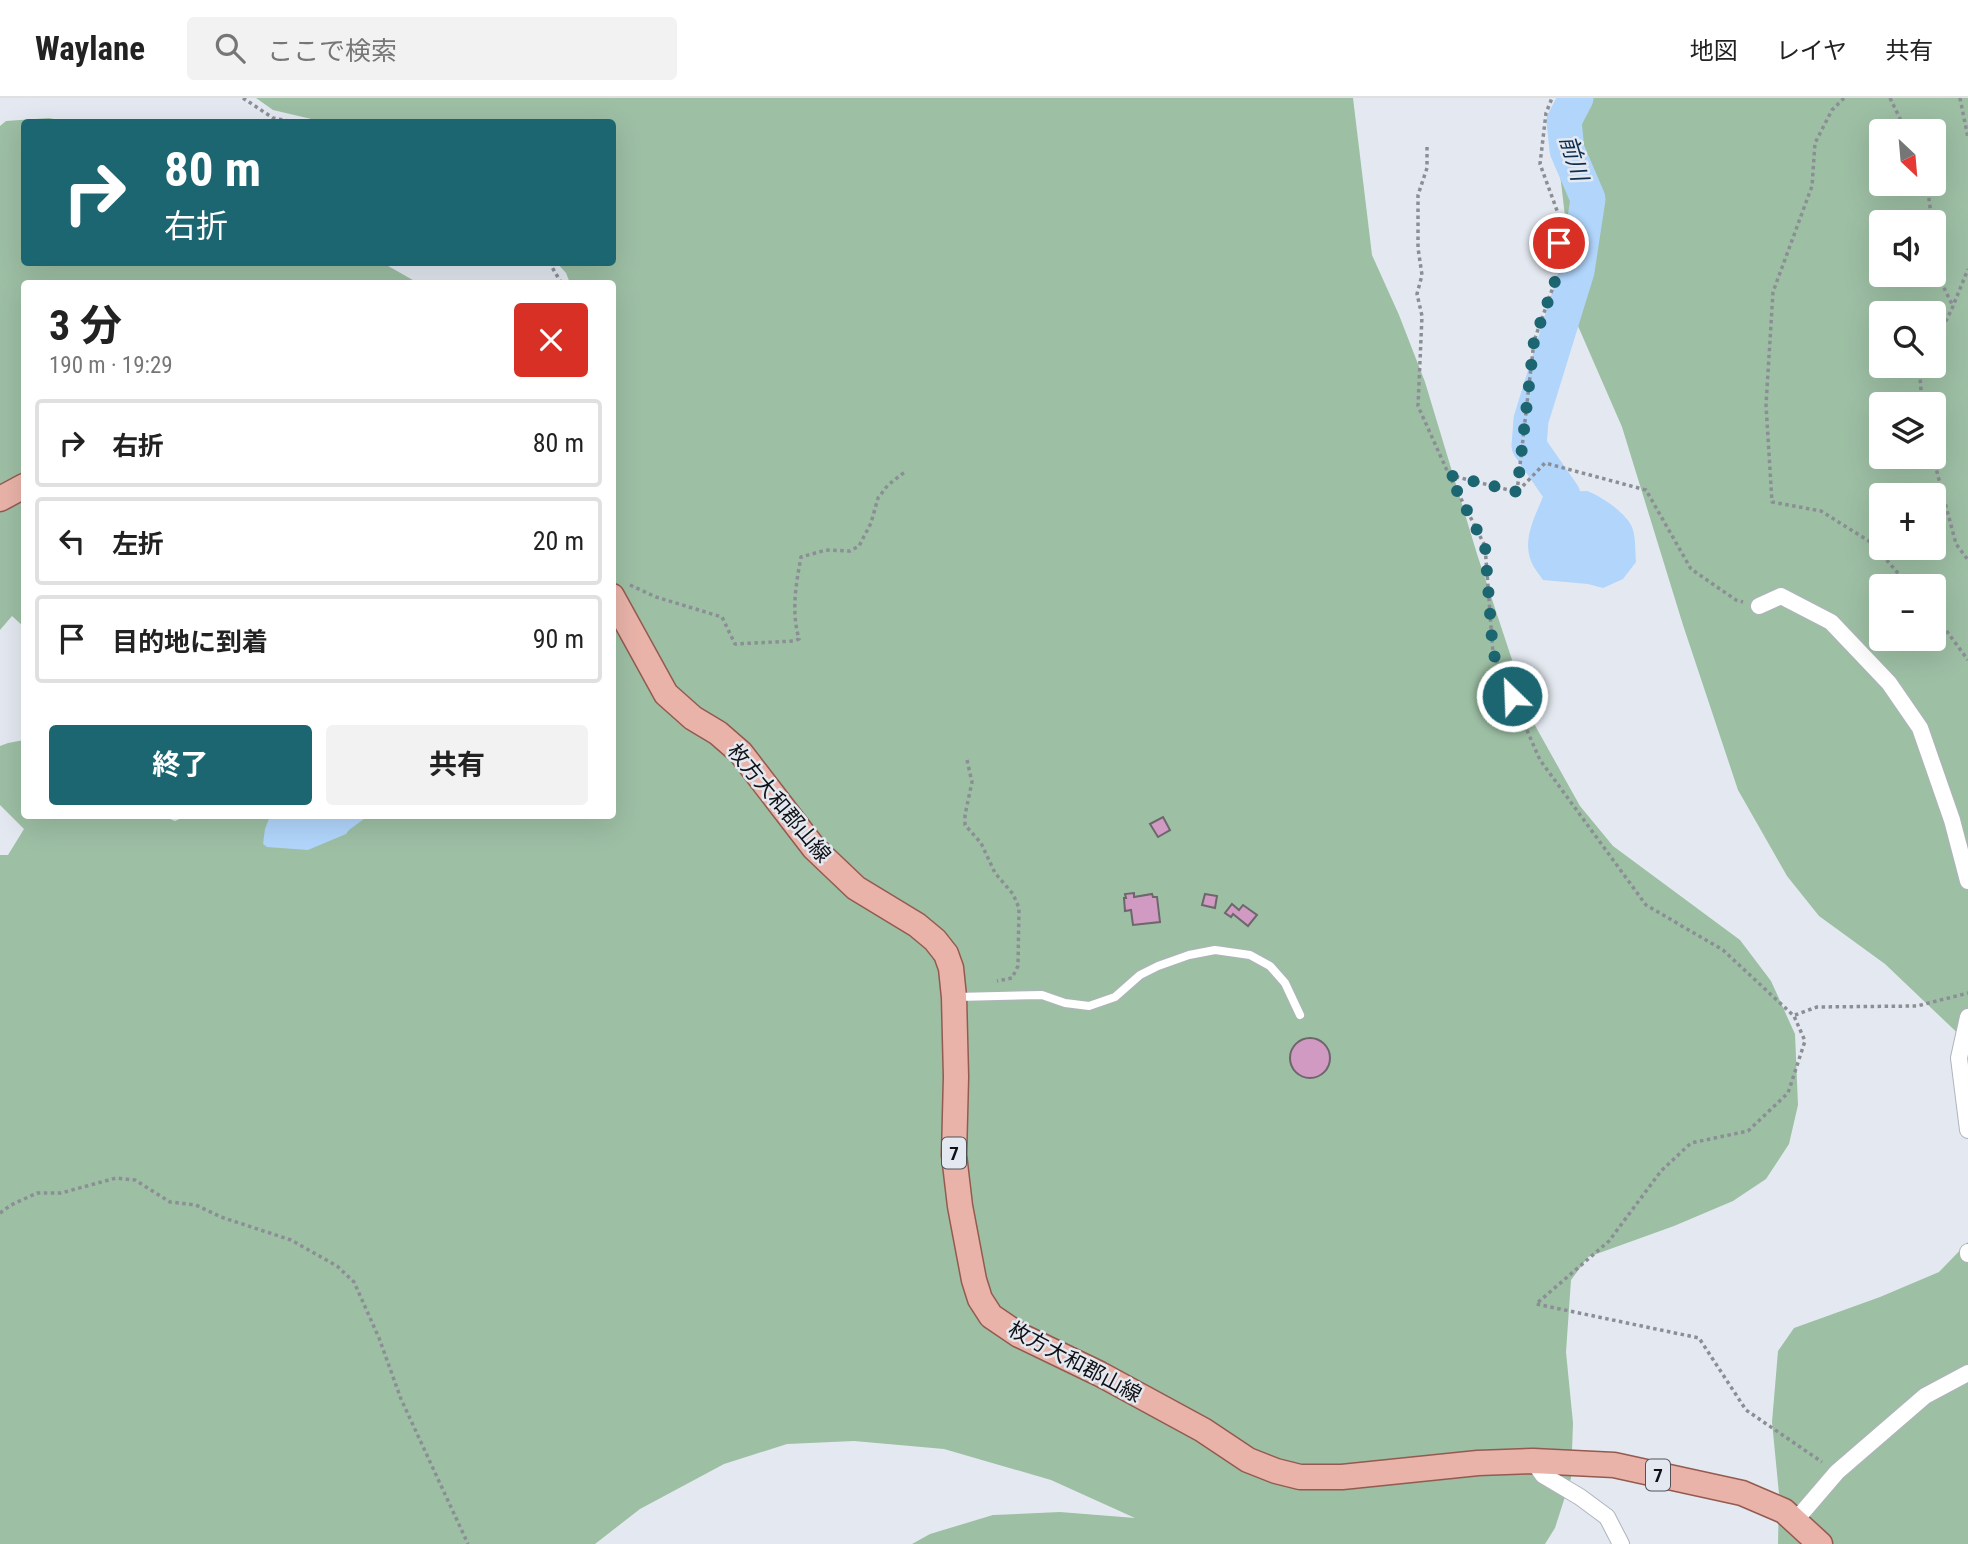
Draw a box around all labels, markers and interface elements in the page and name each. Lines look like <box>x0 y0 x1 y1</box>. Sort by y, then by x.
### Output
search box <box>187 17 677 80</box>
text: Waylane <box>35 29 145 68</box>
icon: search <box>211 29 249 67</box>
text: ここで検索 <box>267 36 397 66</box>
text: 地図 <box>1690 37 1738 65</box>
text: レイヤ <box>1776 37 1847 65</box>
text: 共有 <box>1885 37 1933 65</box>
north arrow <box>1869 119 1946 196</box>
map controls <box>1869 119 1946 651</box>
water label: 前川 <box>1554 132 1594 187</box>
text: 80 m <box>164 141 261 198</box>
icon: right <box>49 147 140 238</box>
text: 右折 <box>164 207 228 245</box>
button: sound <box>1869 210 1946 287</box>
pin <box>1529 213 1589 273</box>
icon: arrive <box>1540 224 1578 262</box>
text: 3 分 <box>49 301 122 350</box>
button: search <box>1869 301 1946 378</box>
button: close <box>514 303 588 377</box>
text: 190 m · 19:29 <box>49 352 173 379</box>
button: layers <box>1869 392 1946 469</box>
icon: right <box>53 424 91 462</box>
text: 80 m <box>533 428 584 458</box>
text: 右折 <box>112 431 164 461</box>
button: + <box>1869 483 1946 560</box>
icon: left <box>53 522 91 560</box>
text: 20 m <box>533 526 584 556</box>
text: 左折 <box>112 529 164 559</box>
button: − <box>1869 574 1946 651</box>
icon: arrive <box>53 620 91 658</box>
text: 90 m <box>533 624 584 654</box>
text: 目的地に到着 <box>112 627 268 657</box>
position arrow <box>1475 659 1549 733</box>
button: 終了 <box>49 725 312 805</box>
button: 共有 <box>326 725 588 805</box>
street label: 枚方大和郡山線 <box>723 739 835 867</box>
road number: 7 <box>942 1138 966 1168</box>
street label: 枚方大和郡山線 <box>1004 1317 1146 1407</box>
road number: 7 <box>1646 1460 1670 1490</box>

